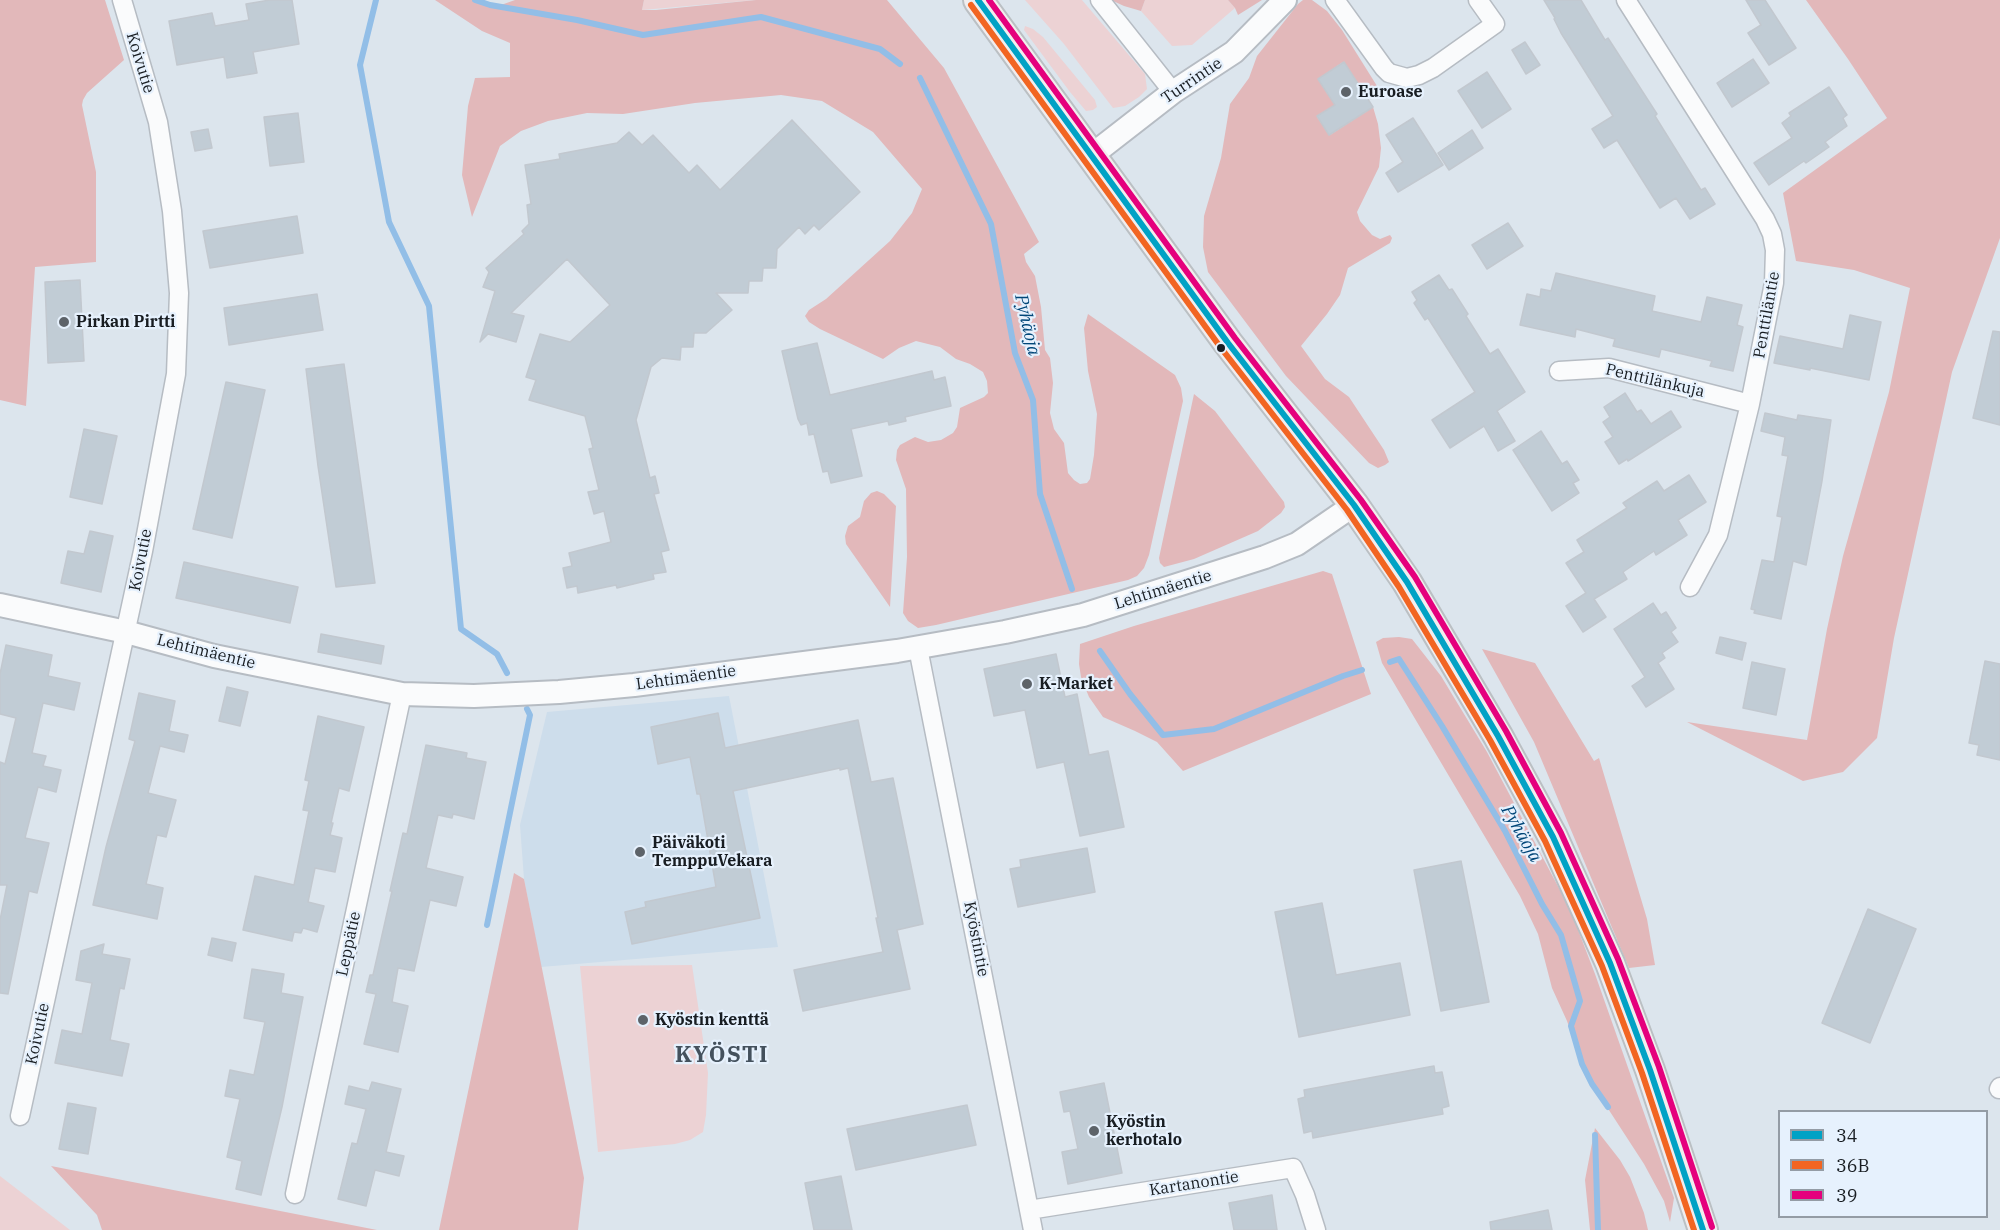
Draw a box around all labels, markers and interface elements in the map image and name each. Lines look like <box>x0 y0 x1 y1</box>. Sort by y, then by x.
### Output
street label: Koivutie <box>122 30 158 96</box>
street label: Turrintie <box>1158 54 1226 108</box>
place label: Euroase <box>1358 82 1423 102</box>
marker: Euroase <box>1339 85 1353 99</box>
street label: Penttiläntie <box>1750 270 1784 360</box>
water label: Pyhäoja <box>1009 292 1045 358</box>
place label: Pirkan Pirtti <box>76 312 175 332</box>
marker: Pirkan Pirtti <box>57 315 71 329</box>
unlabelled marker <box>1215 342 1227 354</box>
street label: Penttilänkuja <box>1604 360 1706 402</box>
street label: Koivutie <box>126 527 156 593</box>
street label: Lehtimäentie <box>1112 566 1214 614</box>
street label: Lehtimäentie <box>155 630 257 674</box>
street label: Lehtimäentie <box>635 661 737 695</box>
place label: K-Market <box>1039 674 1113 694</box>
marker: K-Market <box>1020 677 1034 691</box>
water label: Pyhäoja <box>1496 802 1546 866</box>
place label: Päiväkoti TemppuVekara <box>652 833 772 871</box>
marker: Päiväkoti TemppuVekara <box>633 845 647 859</box>
street label: Kyöstintie <box>959 900 993 978</box>
street label: Leppätie <box>333 910 365 978</box>
street label: Koivutie <box>22 1001 54 1067</box>
place label: Kyöstin kenttä <box>655 1010 769 1030</box>
marker: Kyöstin kenttä <box>636 1013 650 1027</box>
district label: KYÖSTI <box>675 1043 769 1069</box>
legend <box>1778 1110 1988 1218</box>
place label: Kyöstin kerhotalo <box>1106 1112 1182 1150</box>
marker: Kyöstin kerhotalo <box>1087 1124 1101 1138</box>
text: 34 <box>1836 1124 1858 1147</box>
text: 36B <box>1836 1154 1870 1177</box>
street label: Kartanontie <box>1148 1167 1240 1201</box>
text: 39 <box>1836 1184 1858 1207</box>

